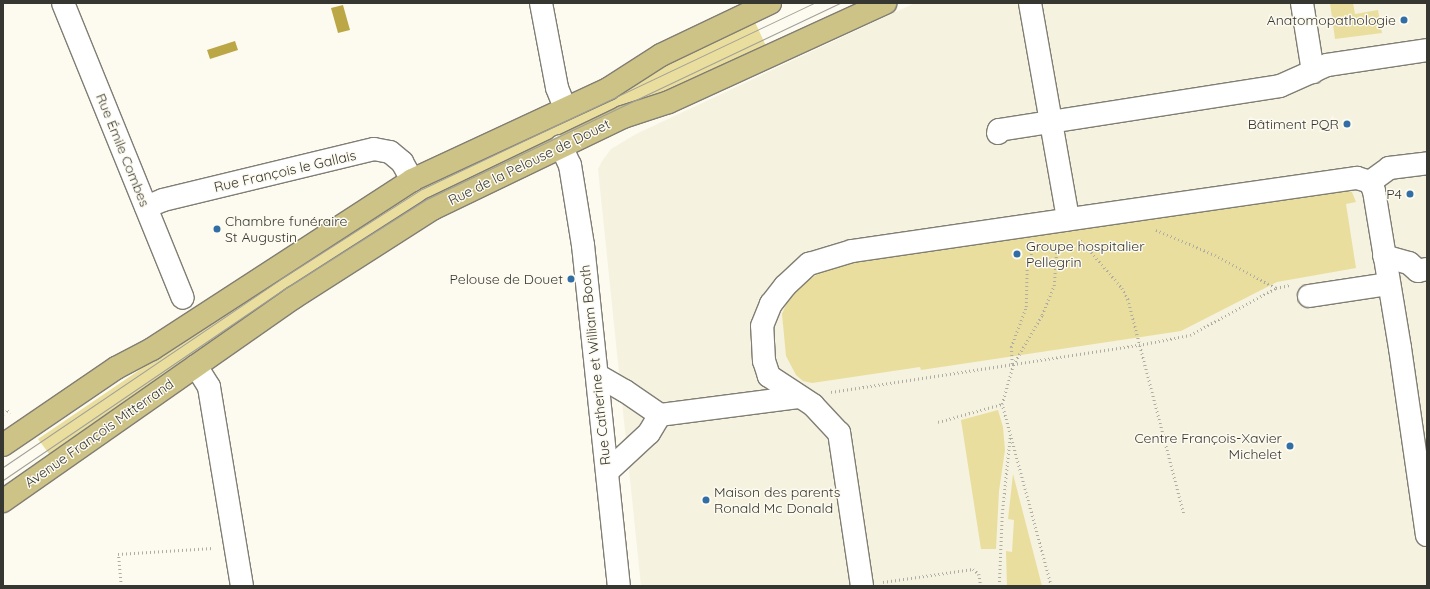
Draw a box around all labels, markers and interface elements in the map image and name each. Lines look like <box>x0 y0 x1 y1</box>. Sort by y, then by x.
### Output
place label: Anatomopathologie <box>1267 12 1396 28</box>
marker: Anatomopathologie <box>1399 15 1409 25</box>
street label: Rue Émile Combes <box>93 91 153 209</box>
street label: Rue de la Pelouse de Douet <box>445 115 613 209</box>
place label: Bâtiment PQR <box>1248 116 1339 132</box>
marker: Bâtiment PQR <box>1342 119 1352 129</box>
street label: Rue François le Gallais <box>212 146 358 196</box>
place label: P4 <box>1386 186 1402 202</box>
marker: P4 <box>1405 189 1415 199</box>
place label: Chambre funéraire St Augustin <box>225 213 347 246</box>
marker: Chambre funéraire St Augustin <box>212 224 222 234</box>
place label: Groupe hospitalier Pellegrin <box>1026 238 1145 270</box>
marker: Groupe hospitalier Pellegrin <box>1011 248 1023 260</box>
street label: Rue Catherine et William Booth <box>576 264 614 466</box>
place label: Pelouse de Douet <box>450 271 563 287</box>
marker: Pelouse de Douet <box>566 274 576 284</box>
street label: Avenue François Mitterrand <box>21 375 177 491</box>
place label: Centre François-Xavier Michelet <box>1134 430 1282 462</box>
marker: Centre François-Xavier Michelet <box>1285 441 1295 451</box>
place label: Maison des parents Ronald Mc Donald <box>714 484 840 516</box>
marker: Maison des parents Ronald Mc Donald <box>701 495 711 505</box>

